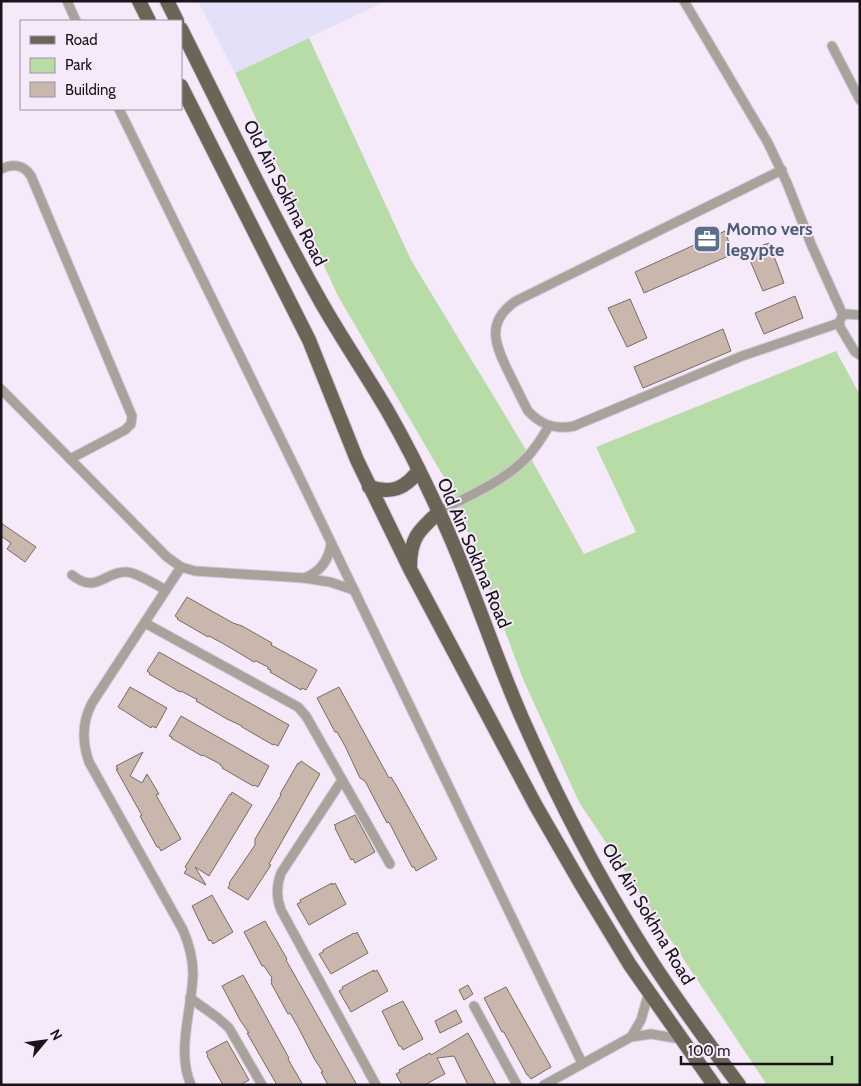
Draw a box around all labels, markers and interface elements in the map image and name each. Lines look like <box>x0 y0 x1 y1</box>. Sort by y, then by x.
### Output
legend <box>20 20 182 110</box>
text: Road <box>65 31 98 49</box>
text: Park <box>65 56 92 74</box>
text: Building <box>65 81 116 99</box>
street label: Old Ain Sokhna Road <box>239 116 331 270</box>
place label: Momo vers legypte <box>726 218 813 261</box>
office icon: Momo vers legypte <box>692 224 722 254</box>
street label: Old Ain Sokhna Road <box>432 475 516 631</box>
street label: Old Ain Sokhna Road <box>597 839 699 989</box>
north arrow <box>20 1016 70 1066</box>
text: N <box>46 1026 67 1043</box>
scale bar <box>681 1034 832 1066</box>
text: 100 m <box>688 1042 730 1060</box>

